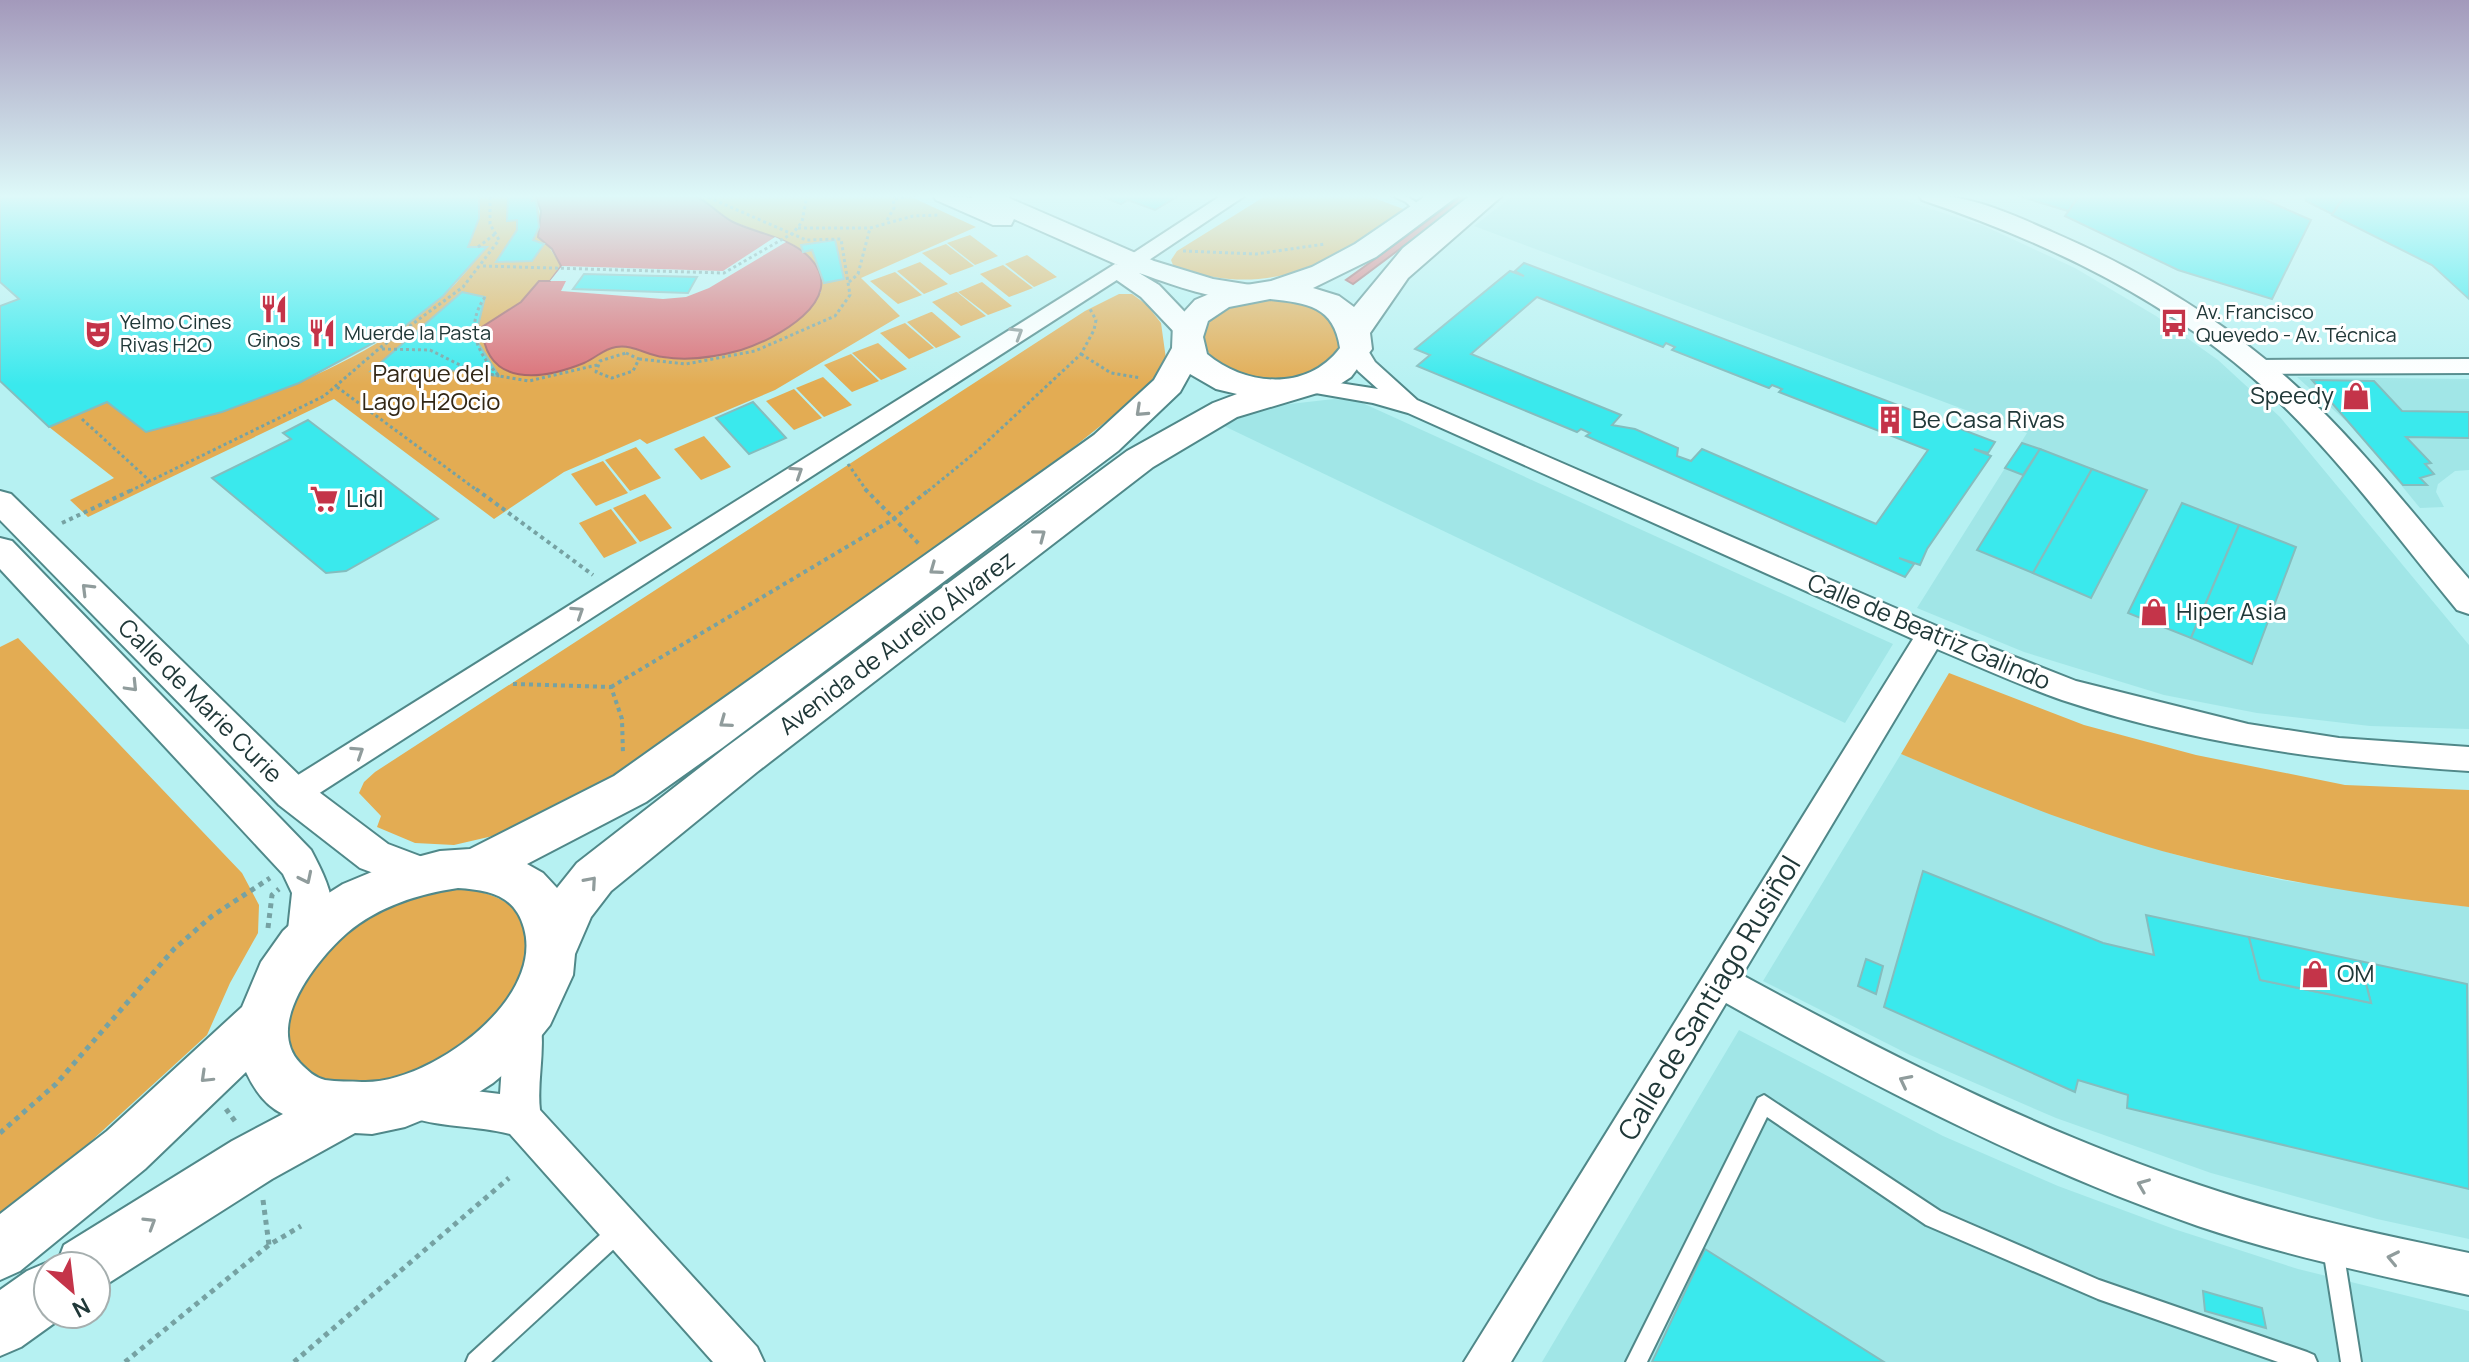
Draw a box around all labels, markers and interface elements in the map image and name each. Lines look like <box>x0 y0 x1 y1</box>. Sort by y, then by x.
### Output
restaurant icon: Ginos <box>259 294 289 324</box>
place label: Av. Francisco Quevedo - Av. Técnica <box>2196 298 2397 348</box>
place label: Yelmo Cines Rivas H2O <box>120 308 232 358</box>
bus stop icon: Av. Francisco Quevedo - Av. Técnica <box>2159 308 2189 338</box>
restaurant icon: Muerde la Pasta <box>307 318 337 348</box>
theatre icon: Yelmo Cines Rivas H2O <box>83 319 113 349</box>
place label: Muerde la Pasta <box>344 319 491 346</box>
place label: Ginos <box>248 326 300 353</box>
one-way arrow <box>1008 328 1023 343</box>
park label: Parque del Lago H2Ocio <box>362 356 501 417</box>
place label: Speedy <box>2250 378 2334 411</box>
shop icon: Speedy <box>2341 381 2371 411</box>
one-way arrow <box>1136 401 1150 416</box>
place label: Be Casa Rivas <box>1912 402 2065 435</box>
building icon: Be Casa Rivas <box>1875 405 1905 435</box>
one-way arrow <box>788 466 802 481</box>
place label: Lidl <box>346 481 384 514</box>
supermarket icon: Lidl <box>309 484 339 514</box>
one-way arrow <box>1031 530 1046 544</box>
street label: Avenida de Aurelio Álvarez <box>771 542 1021 742</box>
one-way arrow <box>929 559 944 573</box>
street label: Calle de Beatriz Galindo <box>1803 564 2056 697</box>
one-way arrow <box>82 584 96 598</box>
place label: Hiper Asia <box>2176 594 2286 627</box>
shop icon: Hiper Asia <box>2139 597 2169 627</box>
one-way arrow <box>569 606 583 621</box>
street label: Calle de Marie Curie <box>112 611 290 789</box>
one-way arrow <box>123 677 137 691</box>
one-way arrow <box>720 713 734 727</box>
one-way arrow <box>350 746 364 761</box>
street label: Calle de Santiago Rusiñol <box>1608 848 1808 1147</box>
one-way arrow <box>296 870 312 885</box>
one-way arrow <box>581 877 596 892</box>
place label: OM <box>2337 956 2375 989</box>
shop icon: OM <box>2300 959 2330 989</box>
one-way arrow <box>201 1068 215 1082</box>
one-way arrow <box>1899 1075 1914 1091</box>
one-way arrow <box>2137 1178 2151 1195</box>
one-way arrow <box>141 1218 156 1233</box>
north arrow <box>32 1250 112 1330</box>
one-way arrow <box>2386 1250 2400 1267</box>
text: N <box>67 1291 95 1325</box>

